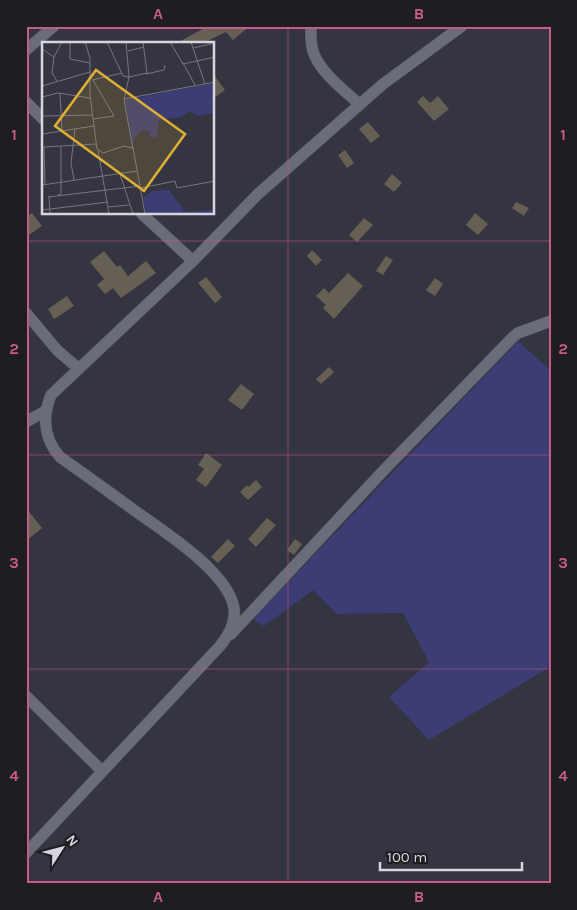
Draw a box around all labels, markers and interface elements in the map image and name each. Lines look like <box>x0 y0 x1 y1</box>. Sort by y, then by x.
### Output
text: A <box>153 4 163 23</box>
text: B <box>414 4 424 23</box>
inset map <box>42 42 215 215</box>
text: 1 <box>11 125 17 144</box>
text: 1 <box>560 125 566 144</box>
text: 2 <box>9 339 19 358</box>
text: 2 <box>558 339 568 358</box>
text: 3 <box>9 553 19 572</box>
text: 3 <box>558 553 568 572</box>
text: 4 <box>9 766 19 785</box>
text: 4 <box>558 766 568 785</box>
north arrow <box>38 822 88 872</box>
text: N <box>62 832 82 850</box>
scale bar <box>380 840 522 872</box>
text: 100 m <box>387 848 427 866</box>
text: A <box>153 887 163 906</box>
text: B <box>414 887 424 906</box>

